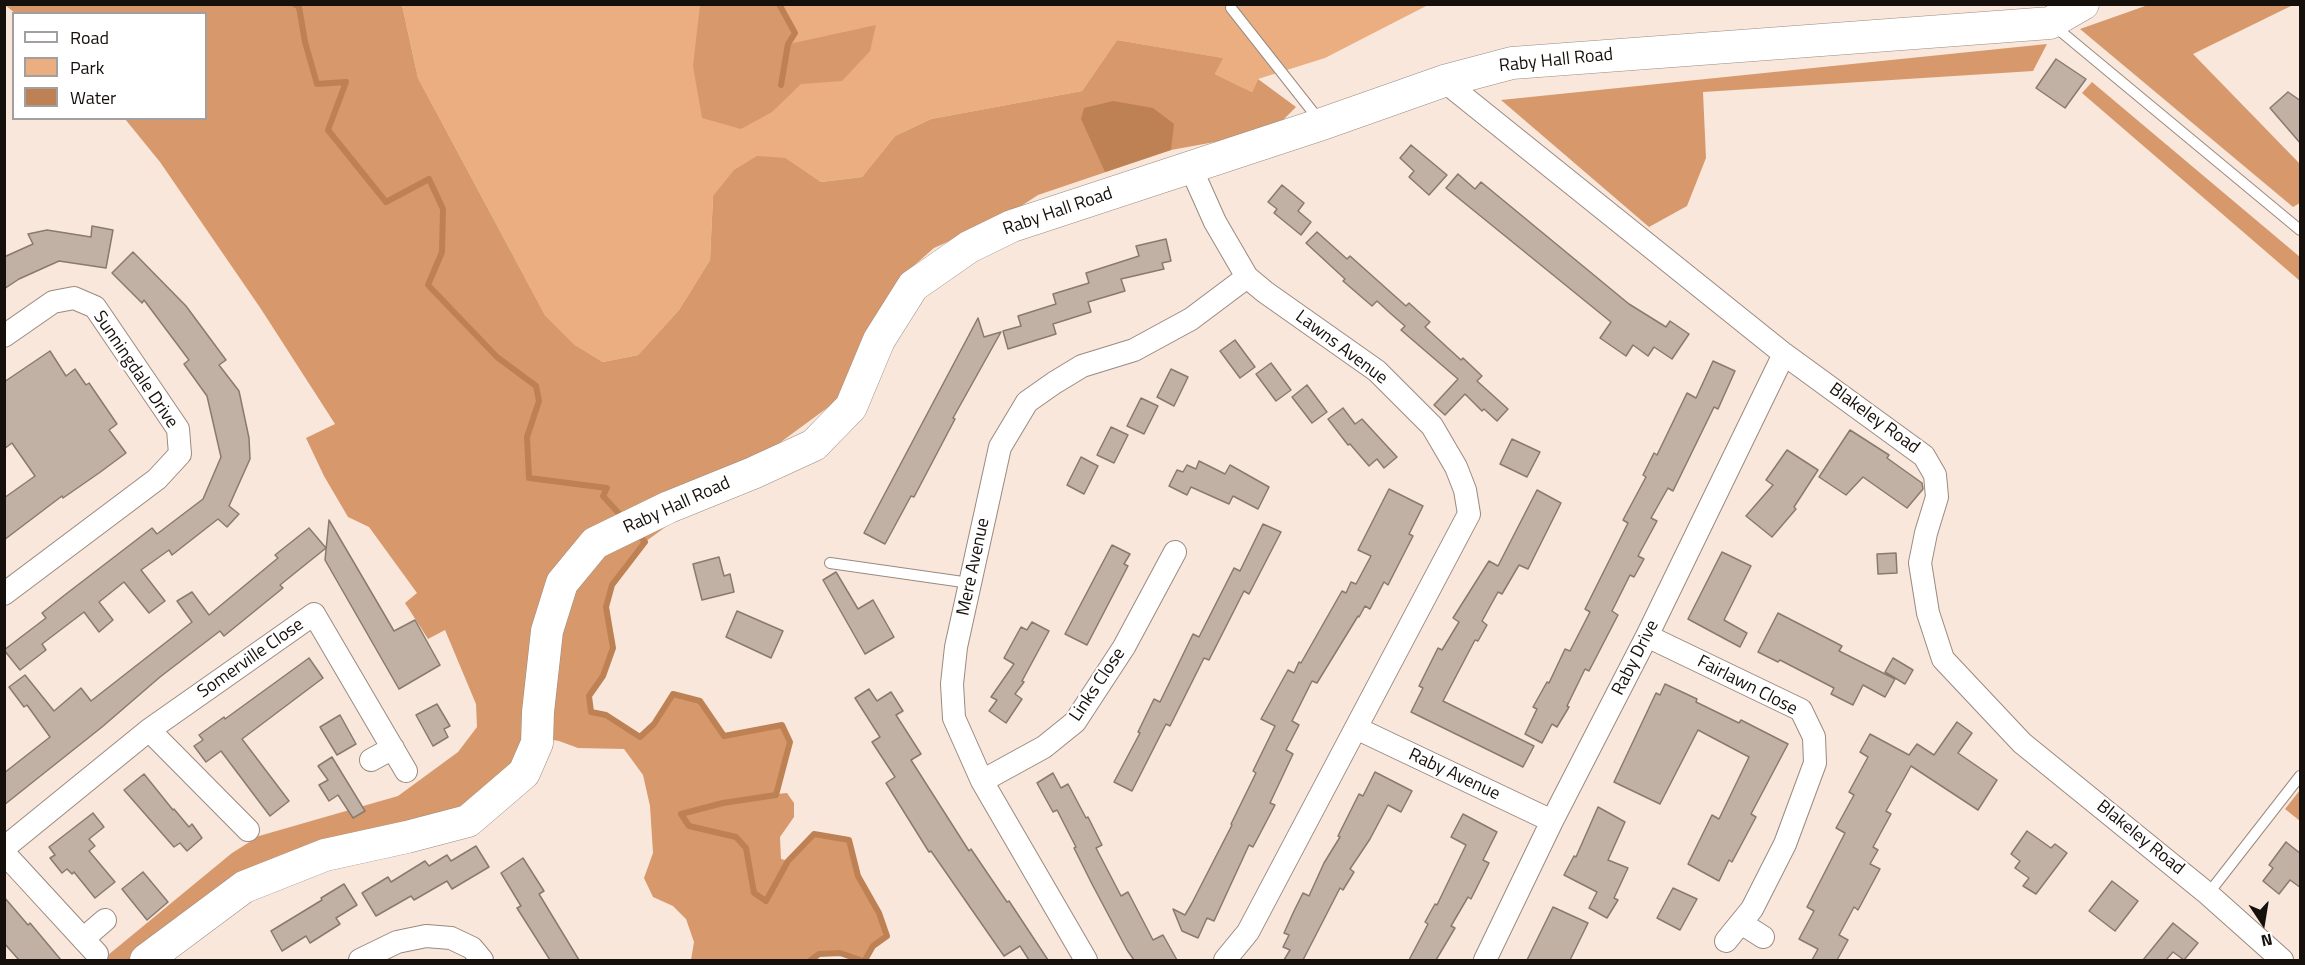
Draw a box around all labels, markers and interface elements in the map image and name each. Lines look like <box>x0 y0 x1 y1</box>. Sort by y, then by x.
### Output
legend <box>12 12 207 120</box>
text: Road <box>70 24 109 51</box>
street label: Raby Hall Road <box>1498 44 1614 78</box>
text: Park <box>70 54 104 81</box>
text: Water <box>70 84 116 111</box>
street label: Raby Hall Road <box>1000 183 1116 241</box>
street label: Lawns Avenue <box>1291 306 1391 390</box>
street label: Sunningdale Drive <box>88 307 182 433</box>
street label: Blakeley Road <box>1825 379 1923 459</box>
street label: Raby Hall Road <box>620 473 734 539</box>
street label: Mere Avenue <box>953 516 995 618</box>
street label: Somerville Close <box>194 614 308 704</box>
street label: Raby Drive <box>1608 617 1664 699</box>
street label: Links Close <box>1066 644 1130 726</box>
street label: Fairlawn Close <box>1693 652 1801 720</box>
street label: Raby Avenue <box>1405 744 1503 806</box>
street label: Blakeley Road <box>2092 796 2188 880</box>
north arrow <box>2233 893 2293 953</box>
text: N <box>2259 928 2275 953</box>

